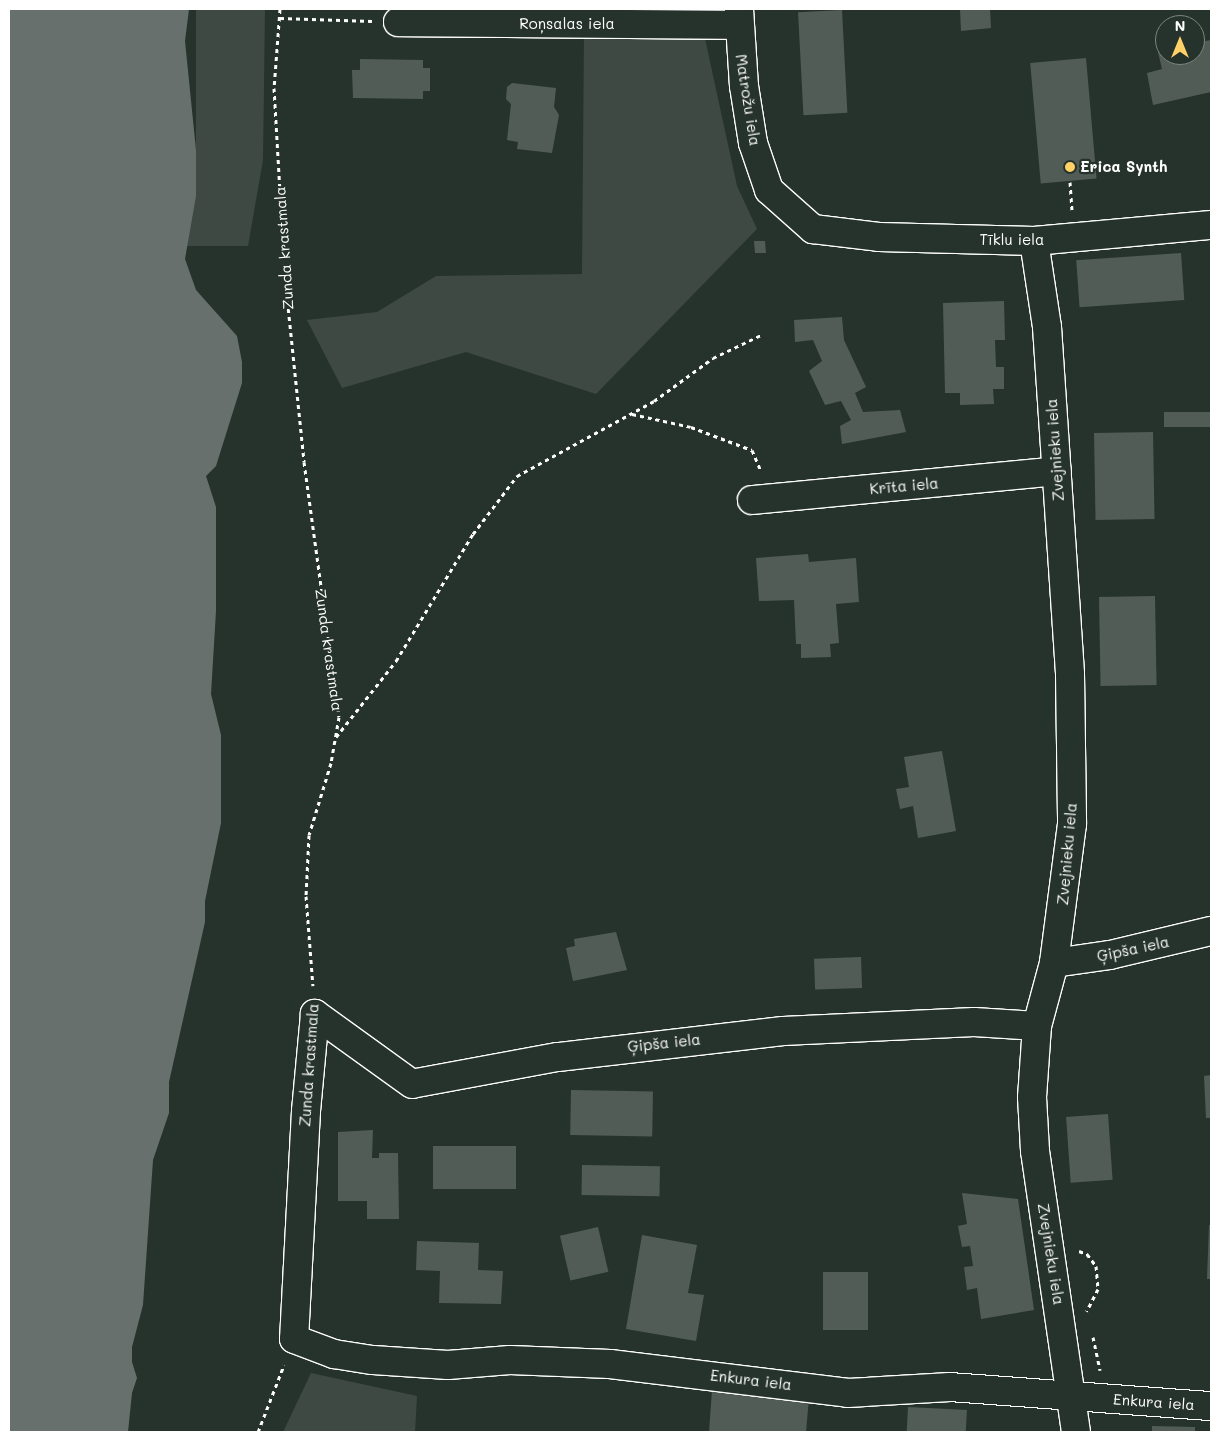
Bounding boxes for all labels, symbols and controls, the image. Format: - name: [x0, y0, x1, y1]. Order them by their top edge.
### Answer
- street label: Roņsalas iela: [519, 15, 615, 33]
- north arrow: [1155, 15, 1205, 65]
- text: N: [1175, 16, 1185, 35]
- street label: Matrožu iela: [732, 53, 764, 147]
- place label: Erica Synth: [1080, 158, 1168, 176]
- marker: Erica Synth: [1064, 161, 1076, 173]
- street label: Zunda krastmala: [271, 186, 297, 310]
- street label: Tīklu iela: [980, 231, 1044, 249]
- street label: Zvejnieku iela: [1042, 398, 1068, 502]
- street label: Krīta iela: [869, 474, 939, 498]
- street label: Zunda krastmala: [312, 588, 346, 712]
- street label: Zvejnieku iela: [1054, 802, 1080, 906]
- street label: Ģipša iela: [1095, 933, 1171, 965]
- street label: Zunda krastmala: [296, 1003, 322, 1127]
- street label: Ģipša iela: [627, 1030, 701, 1056]
- street label: Zvejnieku iela: [1034, 1202, 1068, 1306]
- street label: Enkura iela: [709, 1366, 793, 1394]
- street label: Enkura iela: [1113, 1390, 1195, 1414]

